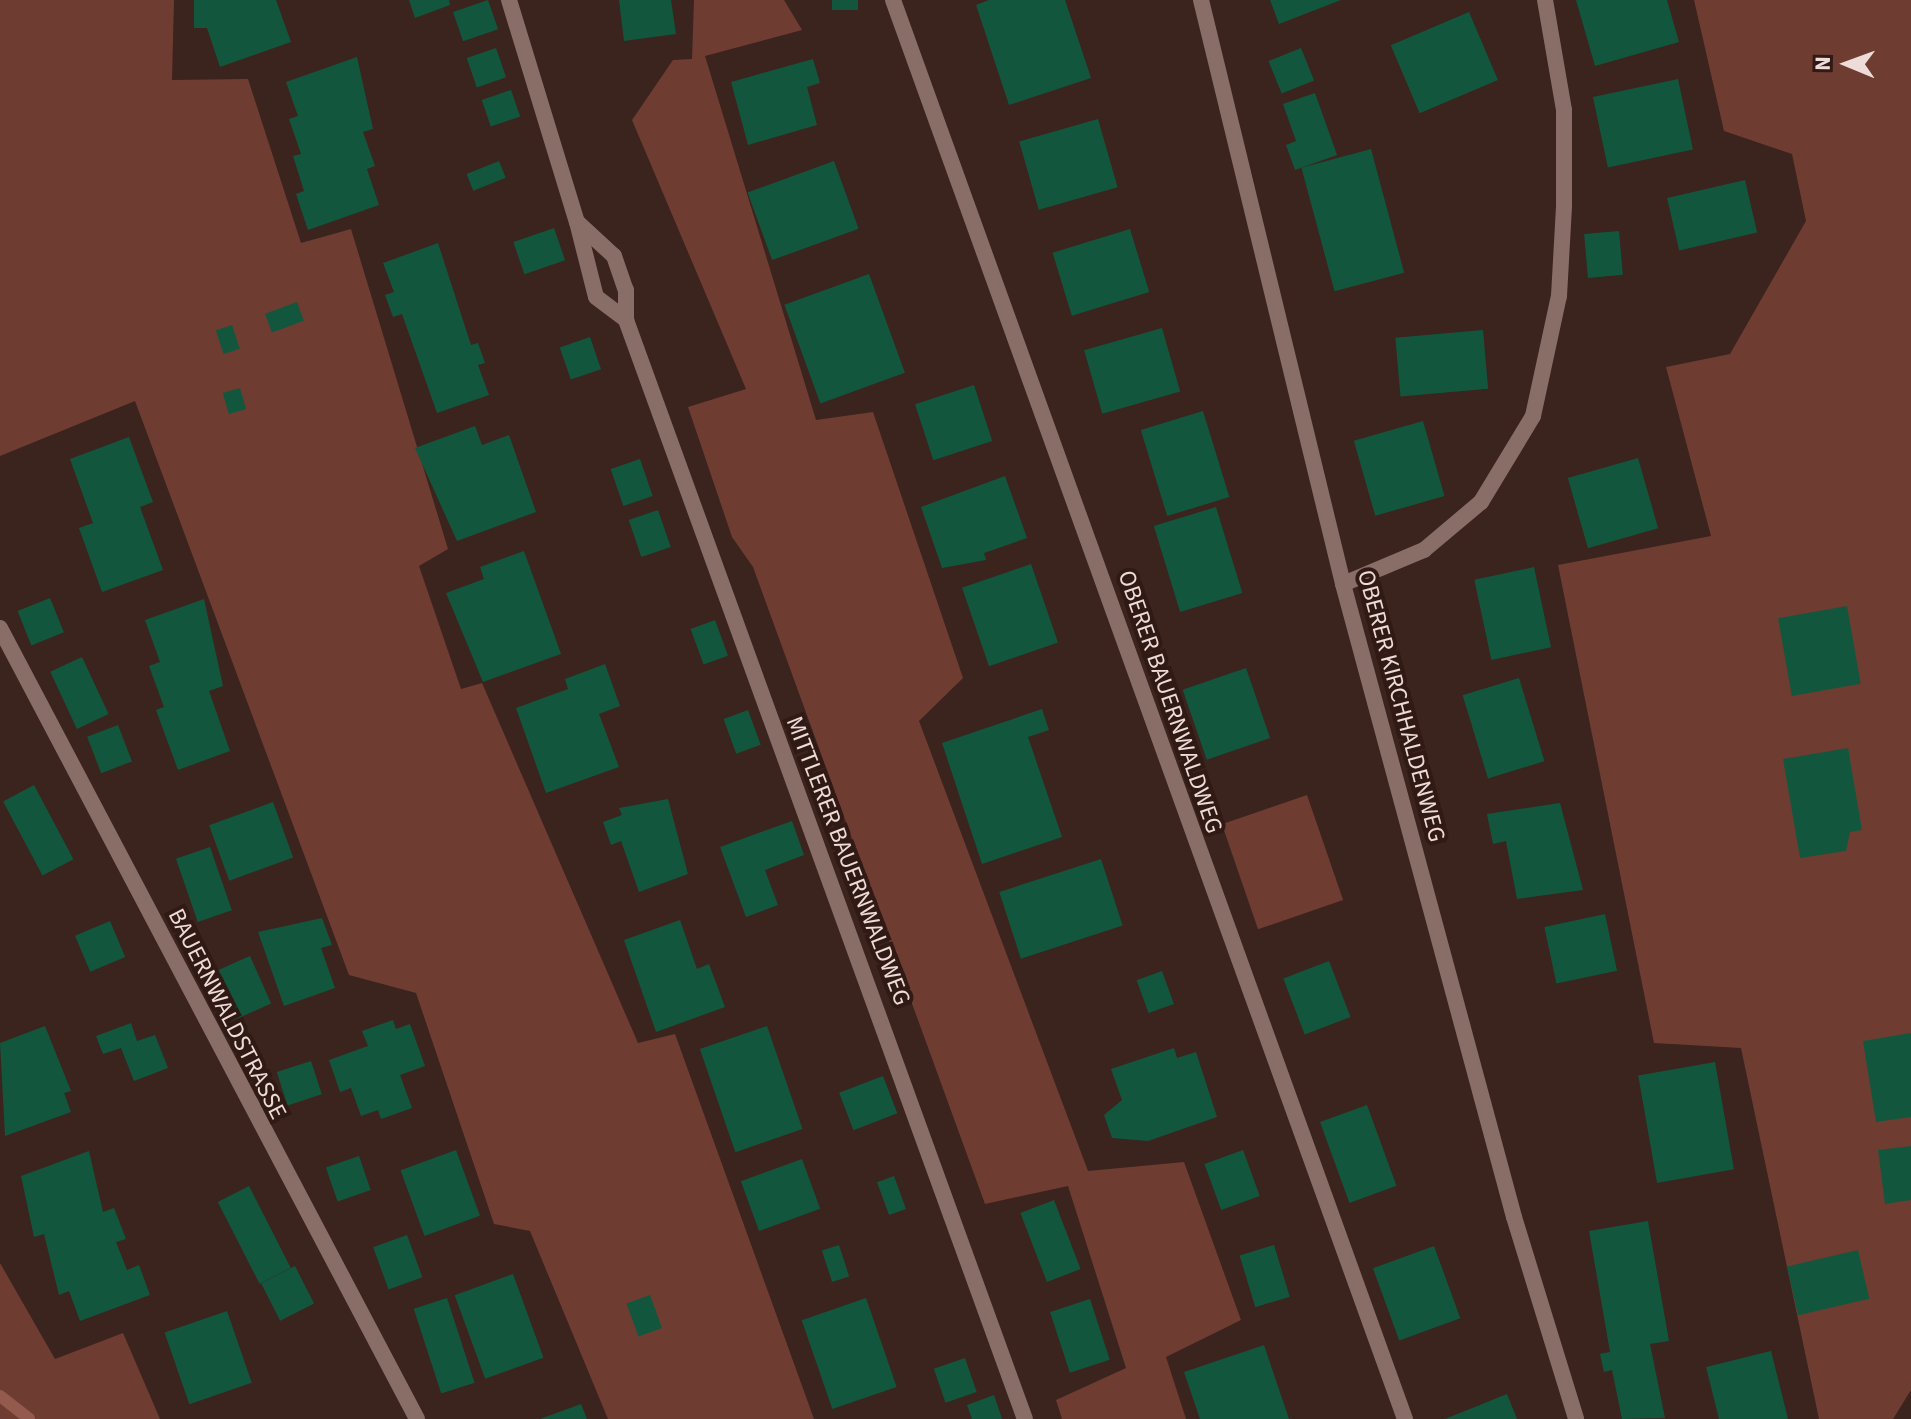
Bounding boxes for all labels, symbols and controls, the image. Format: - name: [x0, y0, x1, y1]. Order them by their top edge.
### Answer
- north arrow: [1807, 24, 1887, 104]
- text: N: [1807, 56, 1839, 71]
- street label: OBERER BAUERNWALDWEG: [1111, 567, 1229, 837]
- street label: OBERER KIRCHHALDENWEG: [1351, 567, 1451, 845]
- street label: MITTLERER BAUERNWALDWEG: [780, 712, 916, 1010]
- street label: BAUERNWALDSTRASSE: [161, 904, 293, 1124]

